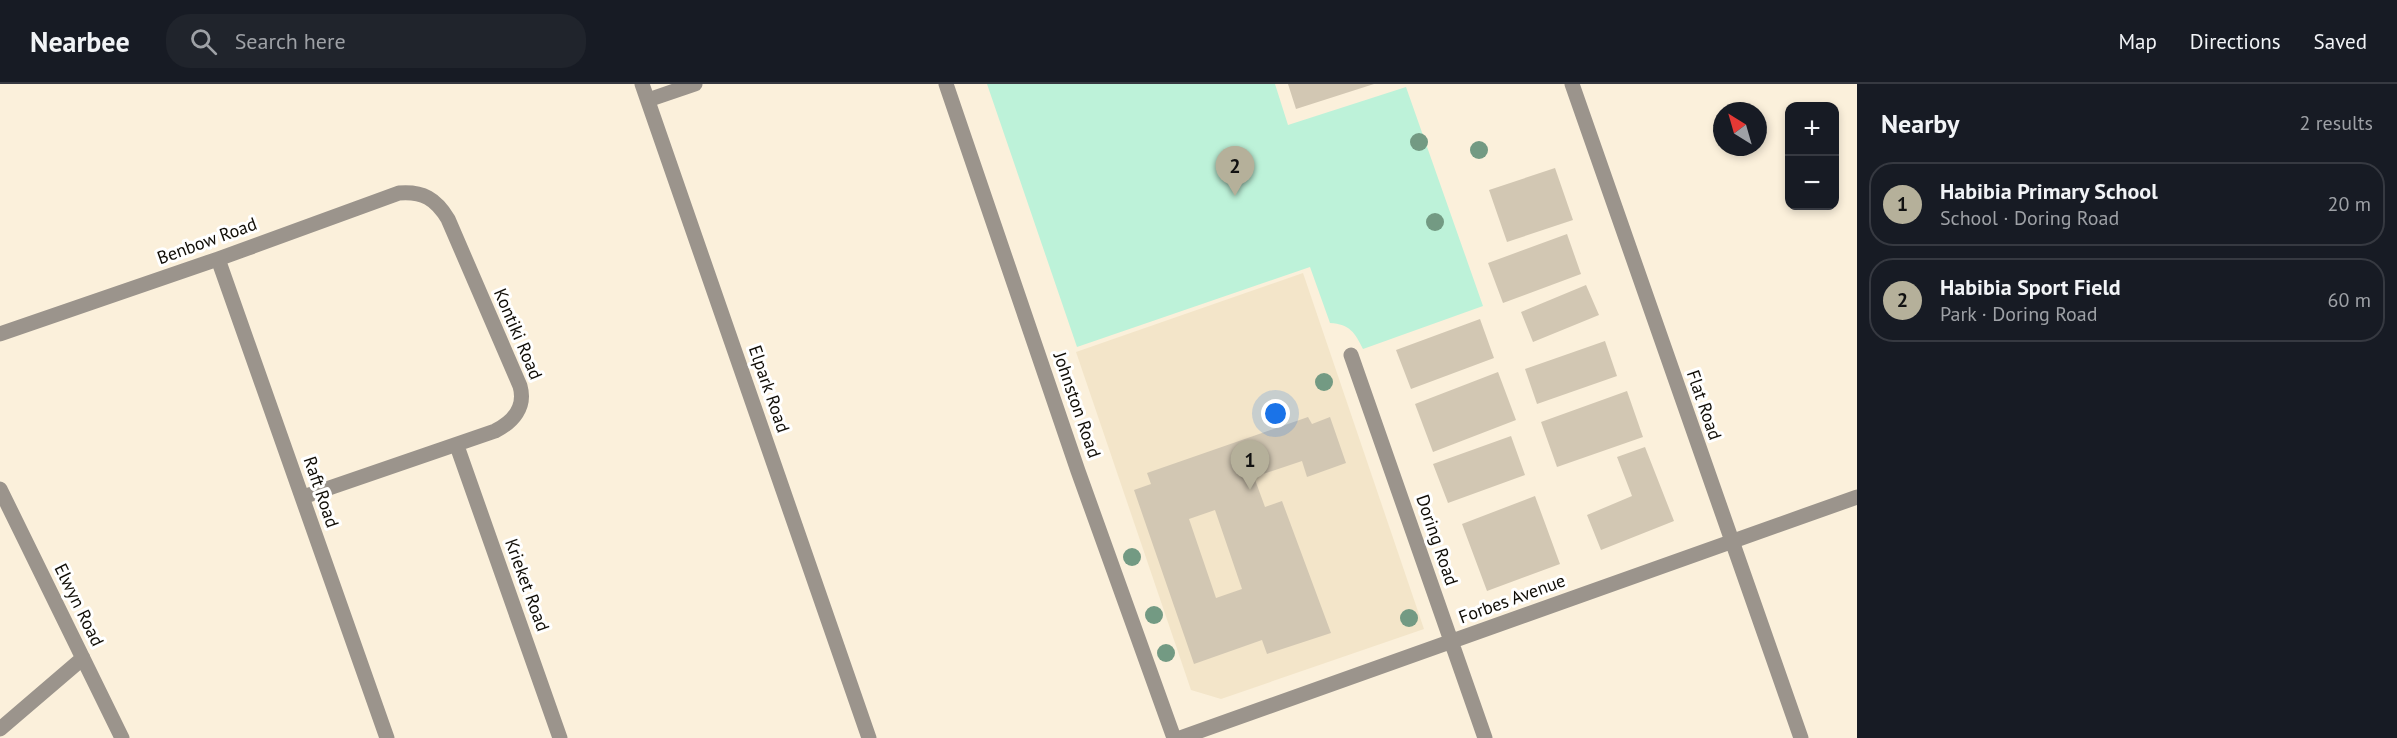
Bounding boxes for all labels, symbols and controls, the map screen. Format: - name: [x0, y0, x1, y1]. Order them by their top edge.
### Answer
- search box: [166, 14, 586, 68]
- text: Nearbee: [30, 23, 130, 60]
- icon: search: [187, 25, 220, 58]
- text: Search here: [235, 27, 346, 55]
- text: Map: [2118, 28, 2157, 55]
- text: Directions: [2190, 28, 2281, 55]
- text: Saved: [2314, 28, 2367, 55]
- north arrow: [1713, 102, 1767, 156]
- map controls: [1785, 102, 1839, 210]
- button: +: [1785, 102, 1839, 156]
- text: Nearby: [1881, 107, 1959, 140]
- text: 2 results: [2300, 110, 2373, 136]
- pin: 2: [1216, 147, 1254, 196]
- button: −: [1785, 156, 1839, 210]
- text: Habibia Primary School: [1940, 177, 2158, 205]
- text: 1: [1897, 191, 1908, 217]
- text: 20 m: [2328, 191, 2371, 217]
- text: School · Doring Road: [1940, 205, 2119, 231]
- street label: Benbow Road: [154, 212, 260, 269]
- text: Habibia Sport Field: [1940, 273, 2121, 301]
- street label: Kontiki Road: [489, 285, 548, 383]
- text: 2: [1897, 287, 1908, 313]
- text: 60 m: [2328, 287, 2371, 313]
- text: Park · Doring Road: [1940, 301, 2098, 327]
- street label: Elpark Road: [744, 342, 795, 435]
- street label: Johnston Road: [1048, 348, 1106, 461]
- street label: Flat Road: [1682, 367, 1727, 443]
- your location: [1261, 399, 1290, 428]
- pin: 1: [1230, 440, 1270, 490]
- street label: Raft Road: [299, 453, 344, 531]
- street label: Doring Road: [1411, 491, 1464, 588]
- street label: Krieket Road: [500, 535, 555, 634]
- street label: Elwyn Road: [50, 560, 109, 650]
- street label: Forbes Avenue: [1455, 569, 1568, 628]

